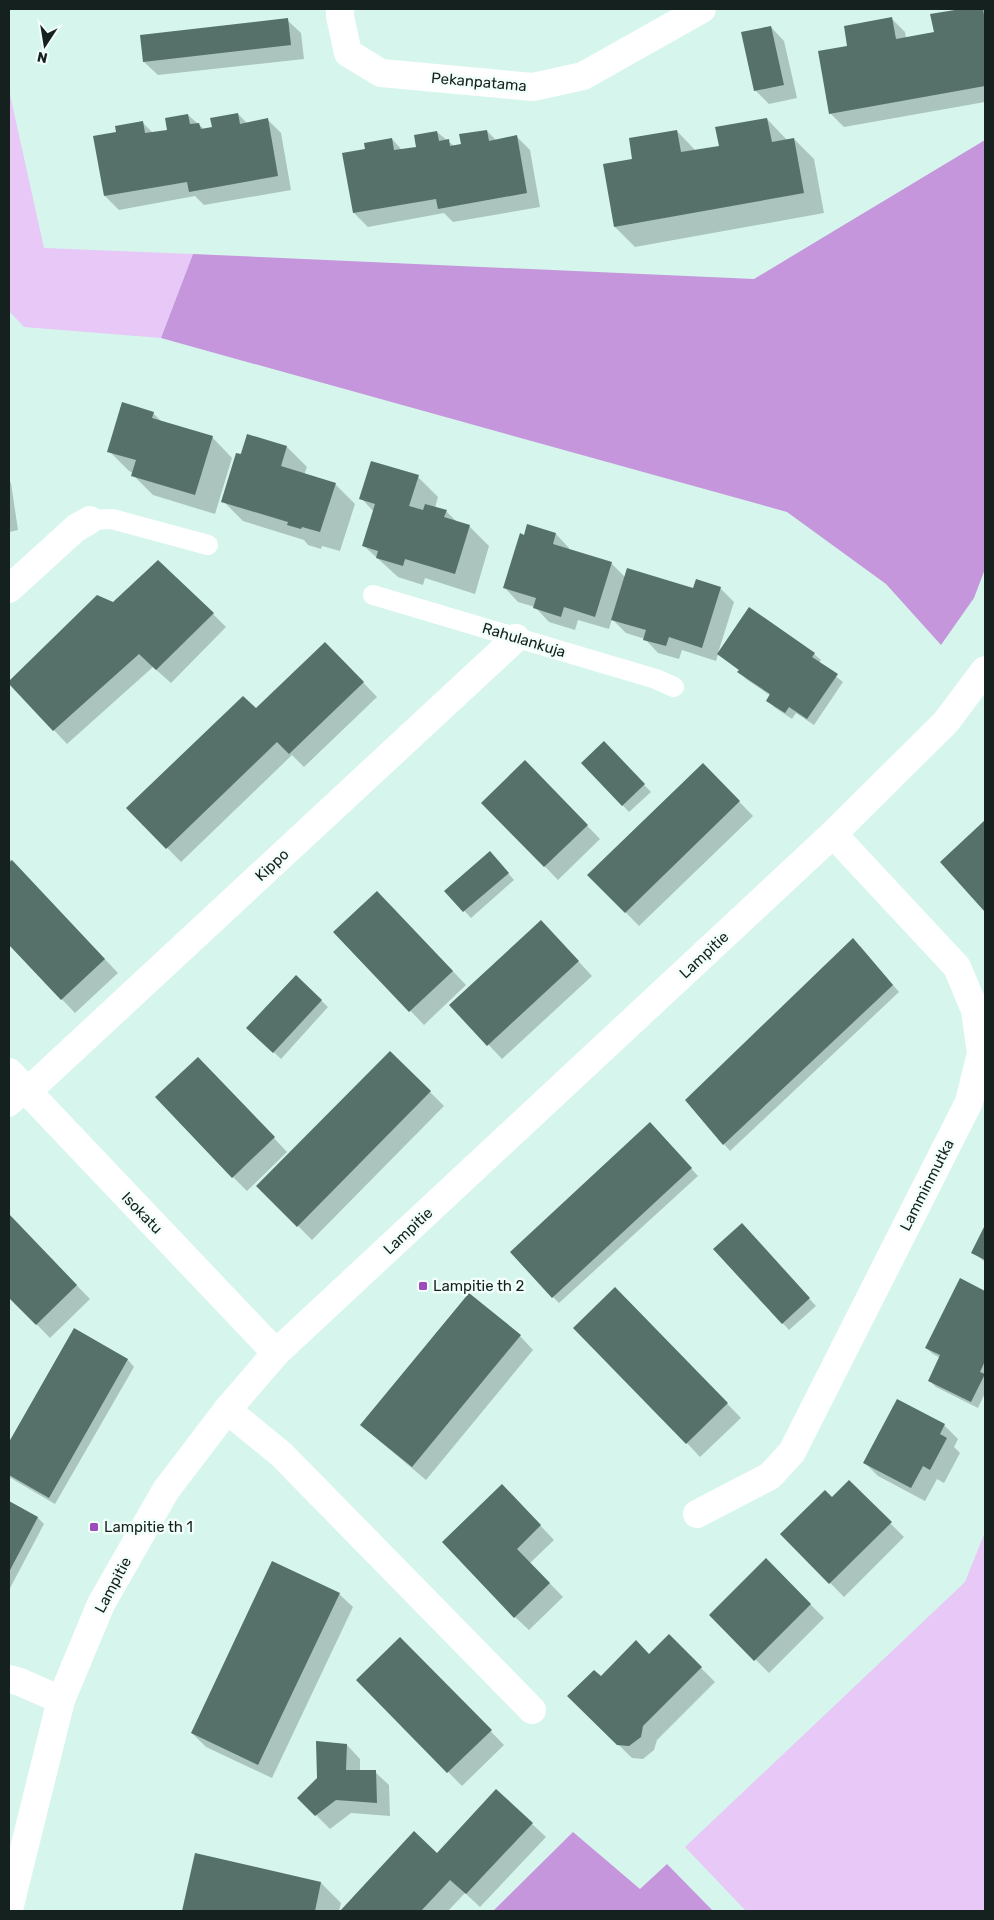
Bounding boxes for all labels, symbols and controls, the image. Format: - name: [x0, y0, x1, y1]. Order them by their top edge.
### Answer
- north arrow: [20, 20, 70, 70]
- text: N: [36, 48, 49, 67]
- street label: Pekanpatama: [430, 69, 528, 95]
- street label: Rahulankuja: [480, 619, 568, 661]
- street label: Kippo: [252, 845, 292, 885]
- street label: Lampitie: [676, 928, 732, 982]
- street label: Lamminmutka: [896, 1136, 958, 1234]
- street label: Isokatu: [118, 1188, 166, 1238]
- street label: Lampitie: [380, 1204, 436, 1258]
- place label: Lampitie th 2: [433, 1277, 525, 1295]
- marker: Lampitie th 2: [417, 1280, 429, 1292]
- place label: Lampitie th 1: [104, 1518, 193, 1536]
- marker: Lampitie th 1: [88, 1521, 100, 1533]
- street label: Lampitie: [91, 1554, 135, 1616]

